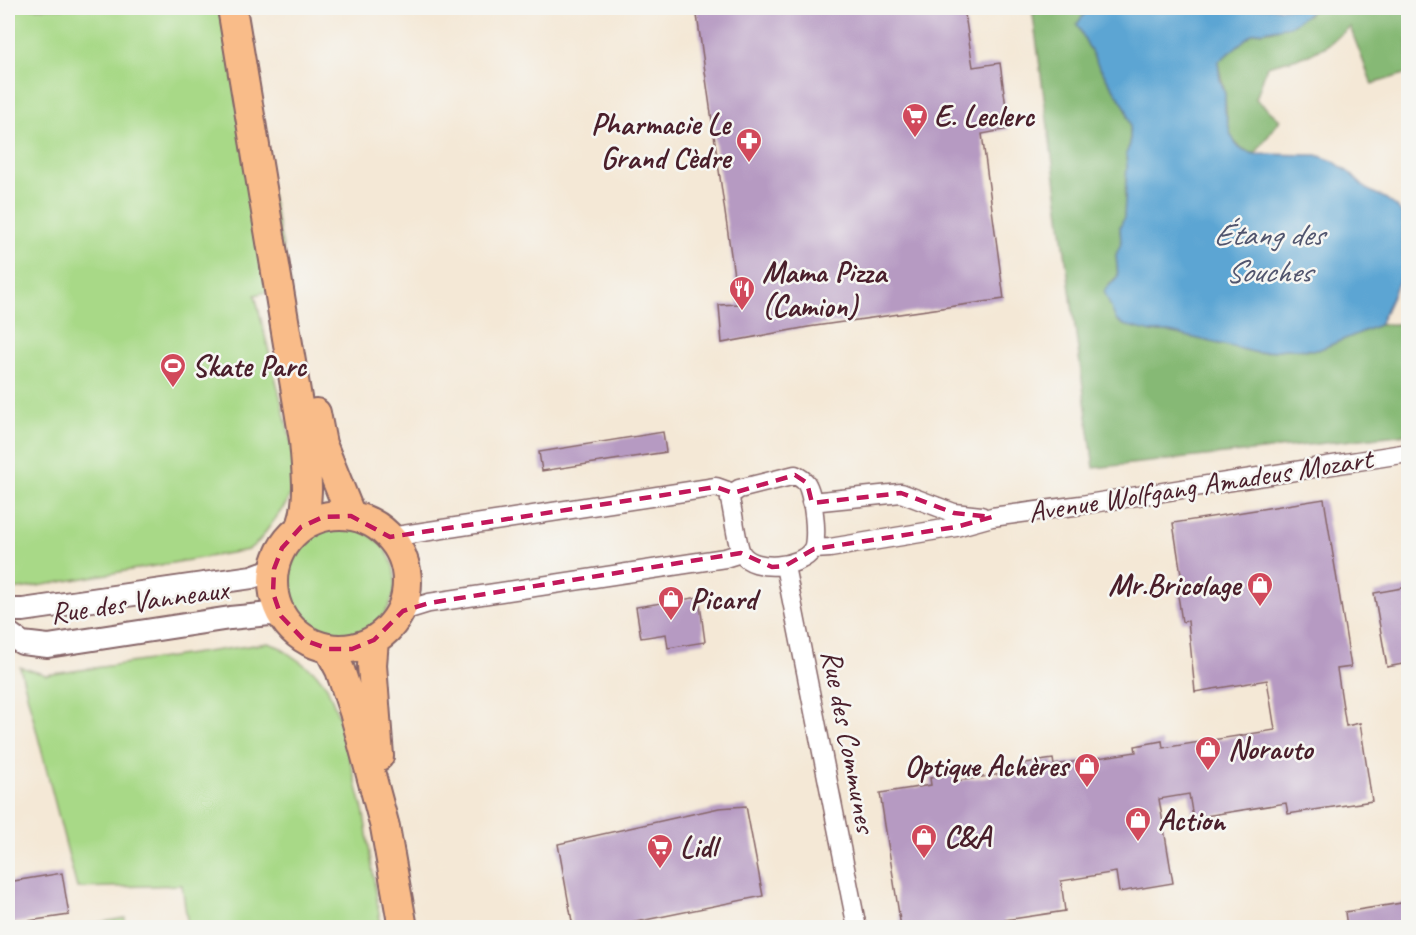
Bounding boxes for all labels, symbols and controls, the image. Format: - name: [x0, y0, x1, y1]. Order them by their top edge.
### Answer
- place label: E. Leclerc: [934, 97, 1036, 135]
- supermarket icon: E. Leclerc: [900, 101, 930, 139]
- place label: Pharmacie Le Grand Cèdre: [591, 105, 733, 177]
- pharmacy icon: Pharmacie Le Grand Cèdre: [734, 126, 764, 164]
- water label: Étang des Souches: [1213, 214, 1328, 292]
- place label: Mama Pizza (Camion): [762, 253, 889, 325]
- restaurant icon: Mama Pizza (Camion): [727, 274, 757, 312]
- place label: Skate Parc: [192, 347, 308, 385]
- sports icon: Skate Parc: [158, 351, 188, 389]
- street label: Avenue Wolfgang Amadeus Mozart: [1025, 439, 1378, 531]
- place label: Mr.Bricolage: [1108, 566, 1243, 604]
- street label: Rue des Vanneaux: [48, 569, 233, 632]
- shop icon: Mr.Bricolage: [1245, 570, 1275, 608]
- place label: Picard: [690, 580, 761, 618]
- shop icon: Picard: [656, 584, 686, 622]
- street label: Rue des Communes: [813, 646, 886, 838]
- place label: Norauto: [1228, 730, 1315, 768]
- shop icon: Norauto: [1193, 734, 1223, 772]
- place label: Optique Achères: [905, 747, 1071, 785]
- shop icon: Optique Achères: [1072, 751, 1102, 789]
- place label: Action: [1158, 801, 1227, 839]
- shop icon: Action: [1123, 805, 1153, 843]
- place label: C&A: [944, 818, 993, 856]
- shop icon: C&A: [909, 822, 939, 860]
- place label: Lidl: [680, 828, 722, 866]
- supermarket icon: Lidl: [645, 832, 675, 870]

